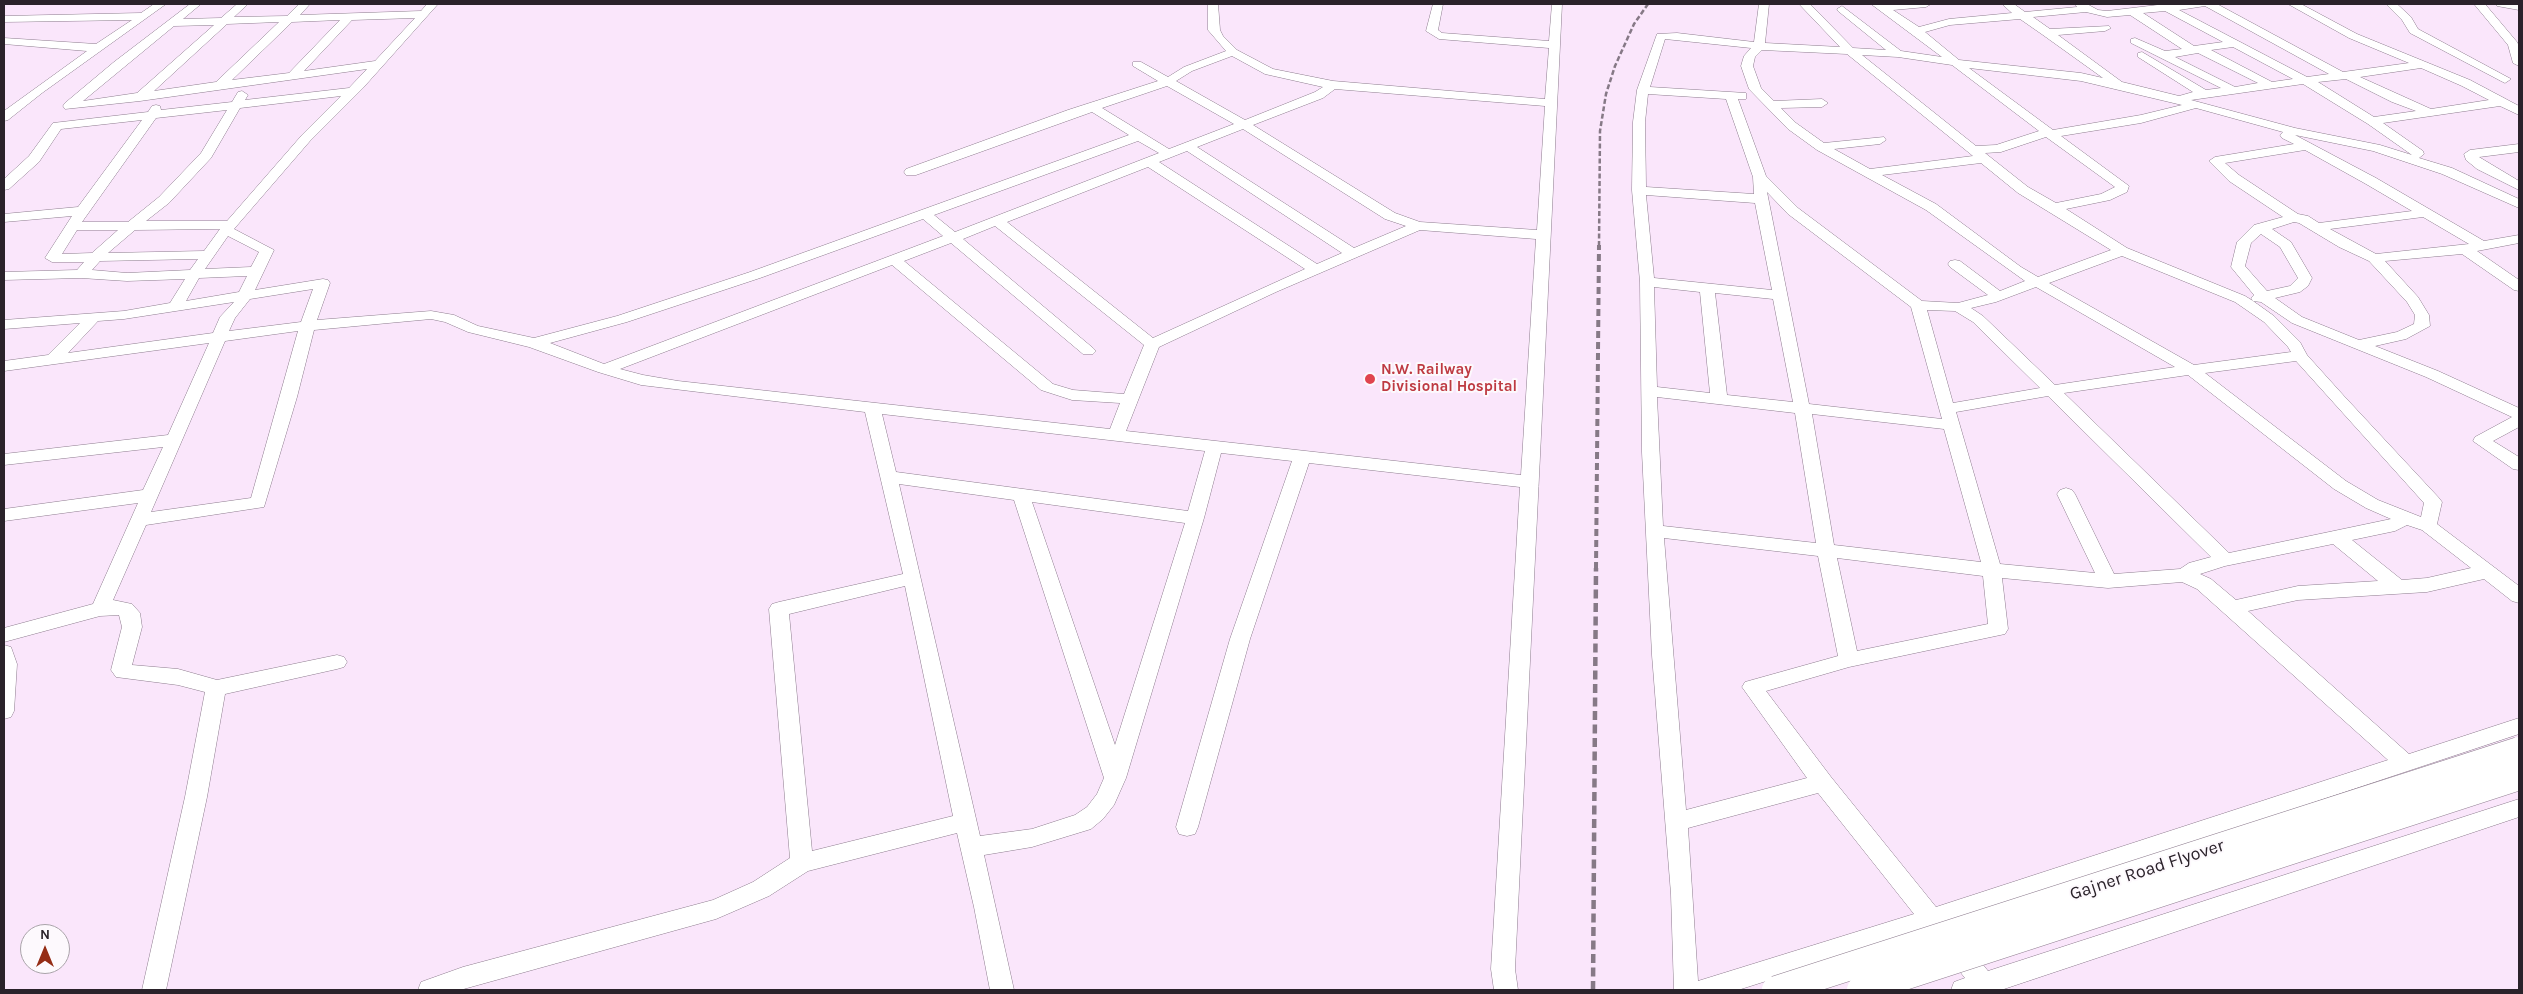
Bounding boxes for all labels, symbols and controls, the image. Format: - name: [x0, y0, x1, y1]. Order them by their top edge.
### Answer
- place label: N.W. Railway Divisional Hospital: [1381, 361, 1517, 396]
- marker: N.W. Railway Divisional Hospital: [1363, 372, 1377, 386]
- street label: Gajner Road Flyover: [2067, 835, 2227, 905]
- north arrow: [20, 924, 70, 974]
- text: N: [40, 926, 50, 943]

